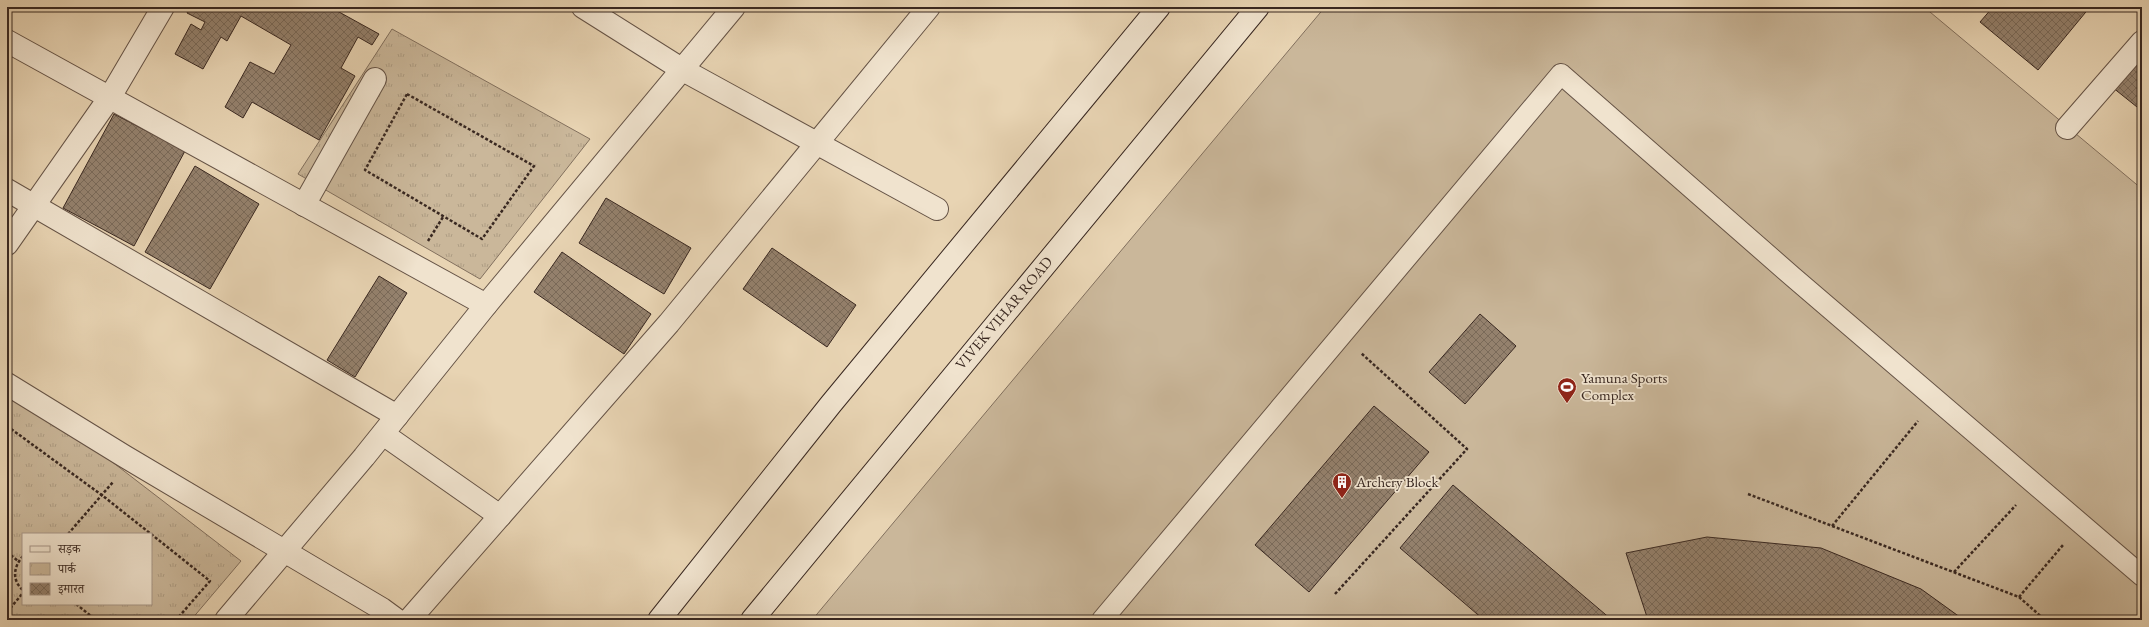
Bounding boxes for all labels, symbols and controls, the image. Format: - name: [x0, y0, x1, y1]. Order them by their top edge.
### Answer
- street label: VIVEK VIHAR ROAD: [951, 252, 1056, 373]
- place label: Yamuna Sports Complex: [1581, 368, 1668, 404]
- sports icon: Yamuna Sports Complex: [1556, 376, 1578, 404]
- building icon: Archery Block: [1331, 471, 1353, 499]
- place label: Archery Block: [1355, 472, 1440, 491]
- legend: [22, 533, 152, 605]
- text: सड़क: [57, 541, 82, 557]
- text: पार्क: [57, 561, 77, 577]
- text: इमारत: [57, 581, 85, 597]

